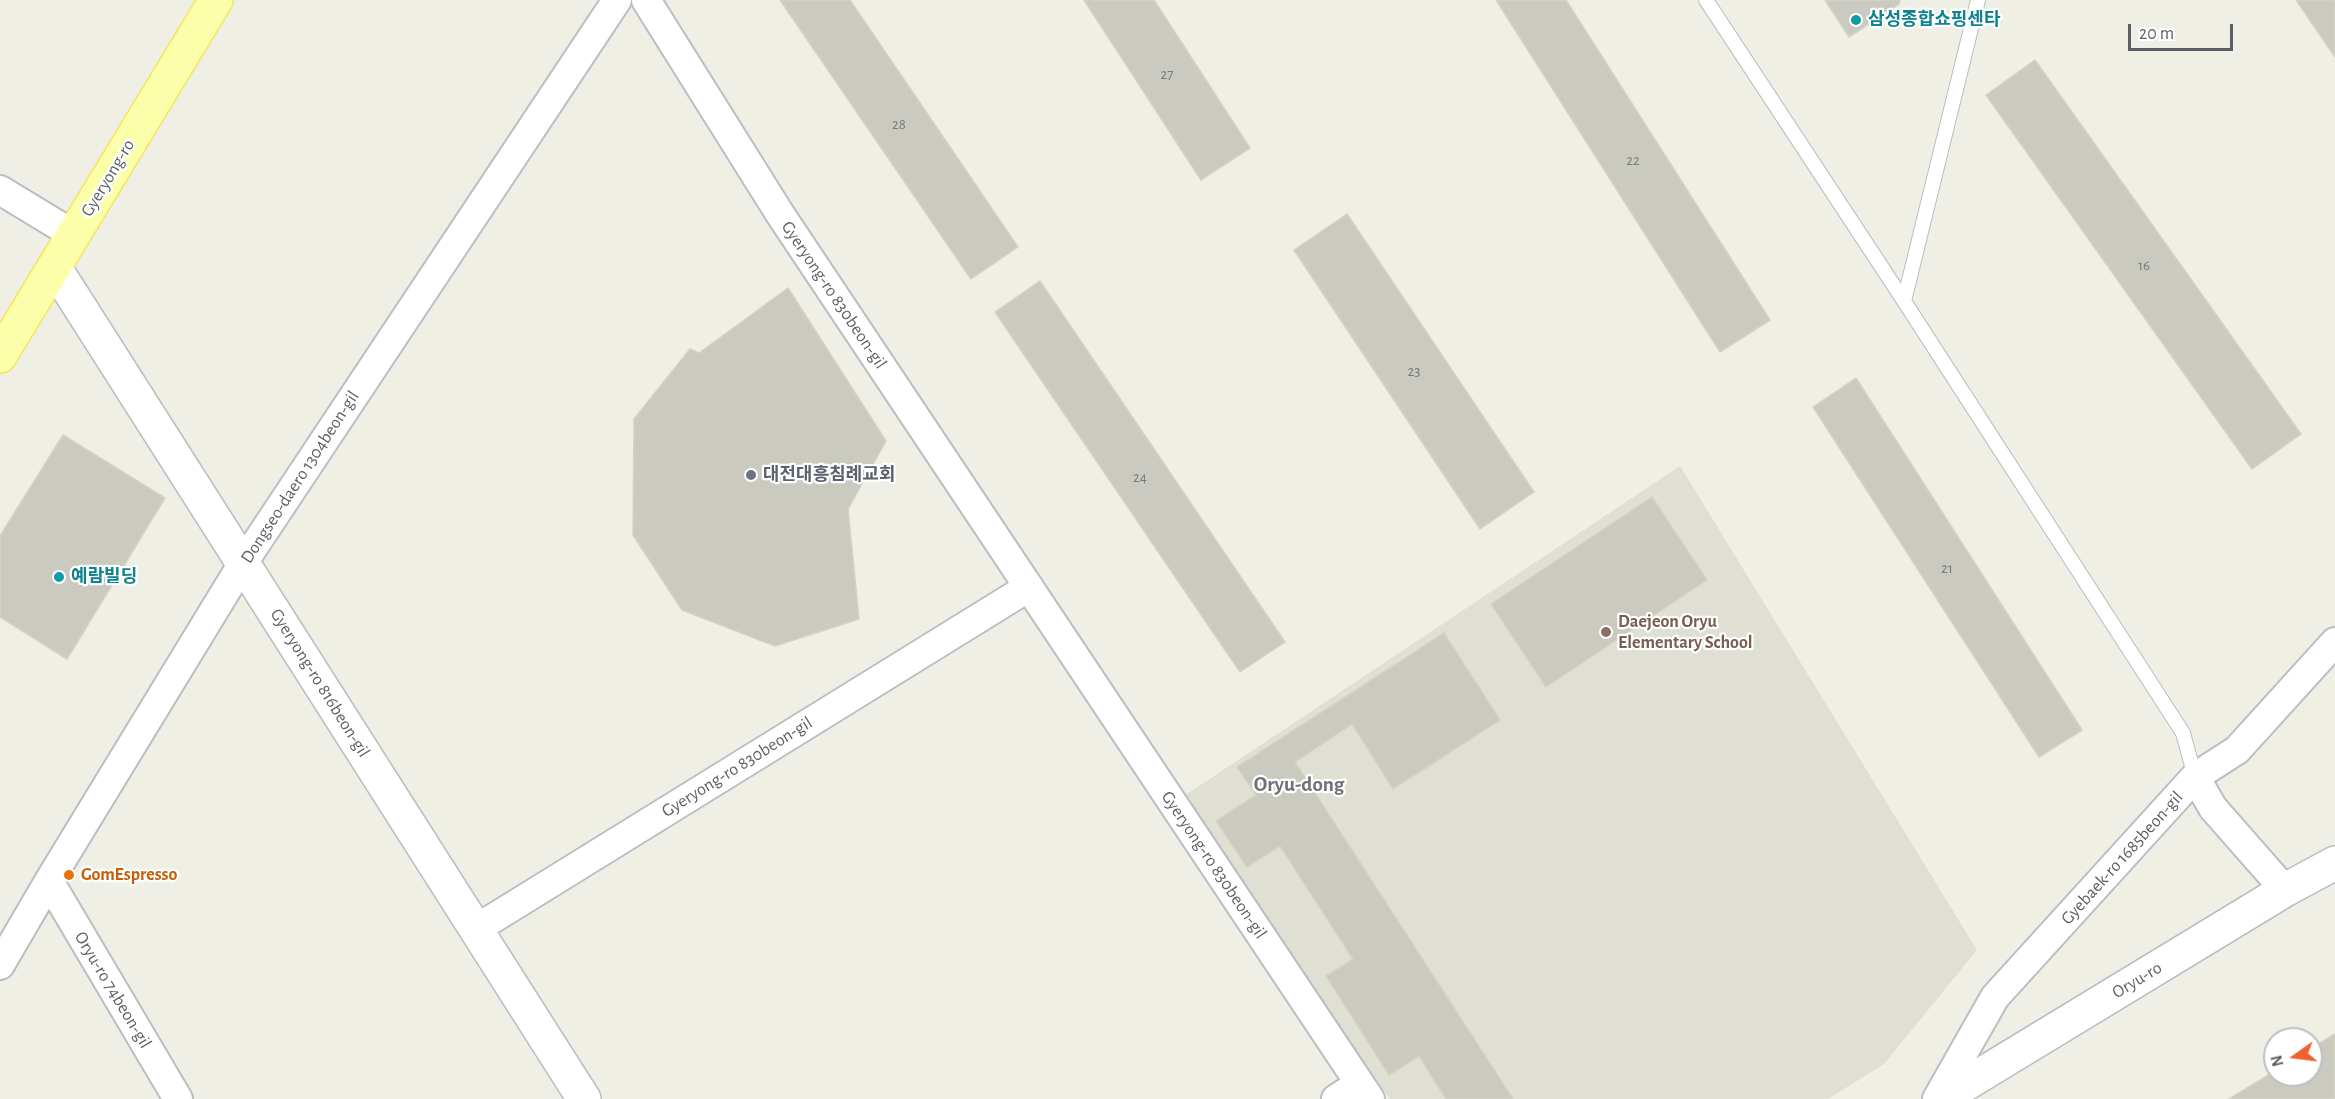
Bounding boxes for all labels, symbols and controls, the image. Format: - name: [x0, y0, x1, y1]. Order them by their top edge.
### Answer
- place label: 삼성종합쇼핑센타: [1868, 9, 2000, 31]
- scale bar: [2131, 12, 2236, 50]
- marker: 삼성종합쇼핑센타: [1849, 13, 1863, 27]
- text: 20 m: [2139, 25, 2174, 43]
- house number: 27: [1160, 65, 1174, 83]
- house number: 28: [892, 115, 906, 133]
- street label: Gyeryong-ro: [76, 135, 140, 221]
- house number: 22: [1626, 151, 1640, 169]
- street label: Gyeryong-ro 830beon-gil: [777, 217, 891, 373]
- house number: 16: [2138, 256, 2150, 274]
- house number: 23: [1407, 362, 1421, 380]
- street label: Dongseo-daero 1304beon-gil: [236, 387, 364, 567]
- place label: 대전대흥침례교회: [763, 464, 895, 486]
- marker: 대전대흥침례교회: [744, 468, 758, 482]
- house number: 24: [1133, 468, 1147, 486]
- house number: 21: [1941, 559, 1953, 577]
- place label: 예람빌딩: [71, 566, 137, 588]
- marker: 예람빌딩: [52, 570, 66, 584]
- street label: Gyeryong-ro 816beon-gil: [265, 605, 375, 761]
- place label: Daejeon Oryu Elementary School: [1618, 611, 1753, 654]
- marker: Daejeon Oryu Elementary School: [1599, 625, 1613, 639]
- street label: Gyeryong-ro 830beon-gil: [658, 712, 816, 822]
- district label: Oryu-dong: [1254, 772, 1344, 798]
- street label: Gyeryong-ro 830beon-gil: [1157, 787, 1271, 943]
- street label: Gyebaek-ro 1685beon-gil: [2056, 787, 2188, 929]
- place label: GomEspresso: [81, 864, 177, 886]
- marker: GomEspresso: [62, 868, 76, 882]
- street label: Oryu-ro 74beon-gil: [70, 928, 156, 1052]
- street label: Oryu-ro: [2108, 957, 2166, 1003]
- north arrow: [2263, 1027, 2323, 1087]
- text: N: [2268, 1054, 2287, 1068]

